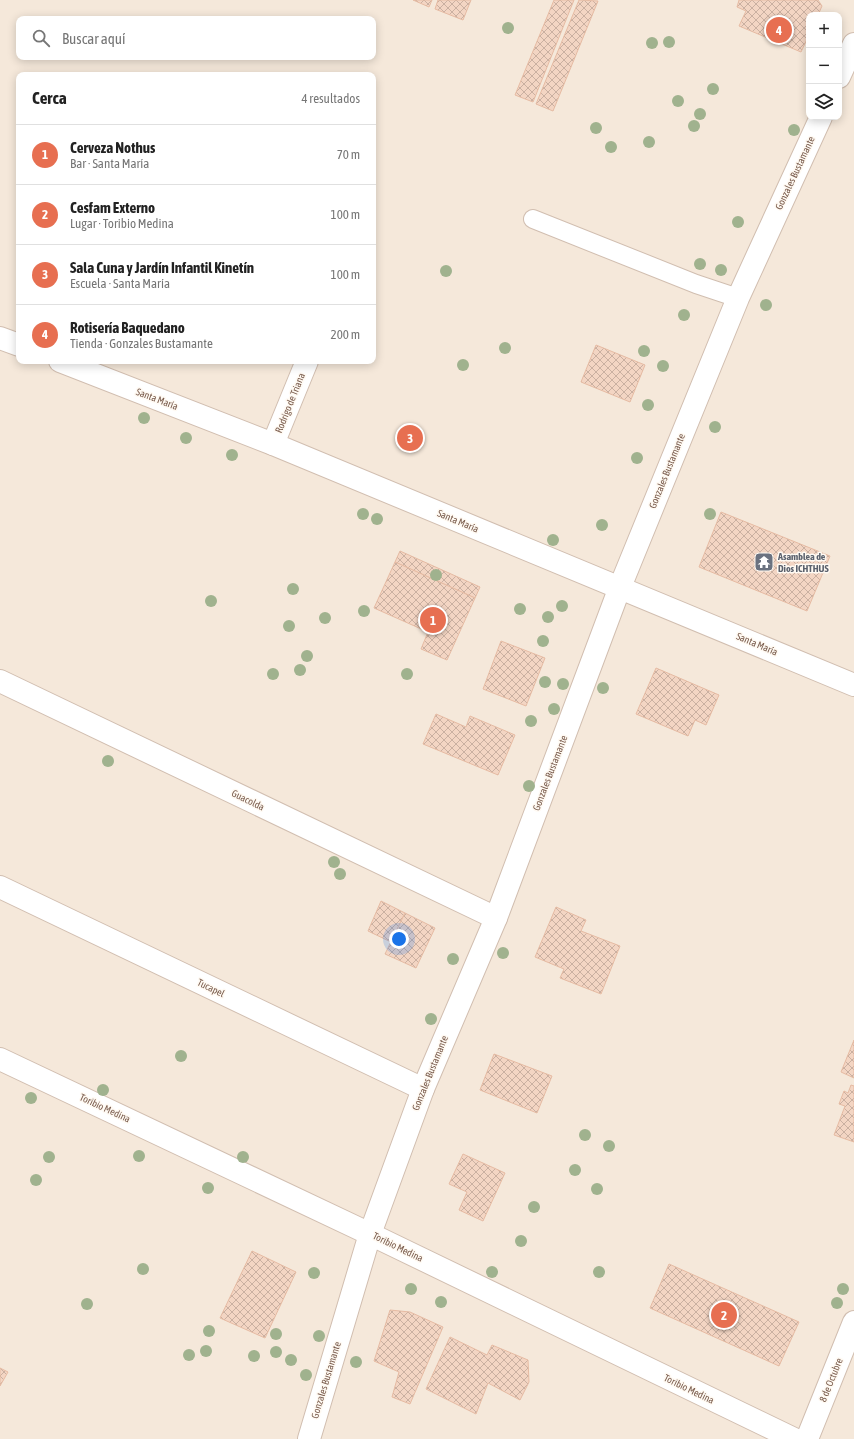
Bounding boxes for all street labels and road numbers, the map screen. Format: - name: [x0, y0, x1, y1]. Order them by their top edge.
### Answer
- street label: Gonzales Bustamante: [773, 134, 817, 211]
- street label: Rodrigo de Triana: [273, 371, 307, 435]
- street label: Santa María: [135, 386, 180, 412]
- street label: Gonzales Bustamante: [647, 432, 687, 510]
- street label: Santa María: [436, 507, 481, 535]
- street label: Santa María: [735, 630, 780, 658]
- street label: Gonzales Bustamante: [531, 733, 570, 812]
- street label: Guacolda: [230, 787, 267, 813]
- street label: Tucapel: [196, 977, 227, 999]
- street label: Gonzales Bustamante: [410, 1034, 450, 1112]
- street label: Toribio Medina: [78, 1091, 132, 1125]
- street label: Toribio Medina: [371, 1230, 425, 1264]
- street label: Gonzales Bustamante: [309, 1340, 343, 1420]
- street label: 8 de Octubre: [817, 1356, 845, 1403]
- street label: Toribio Medina: [662, 1372, 716, 1406]

